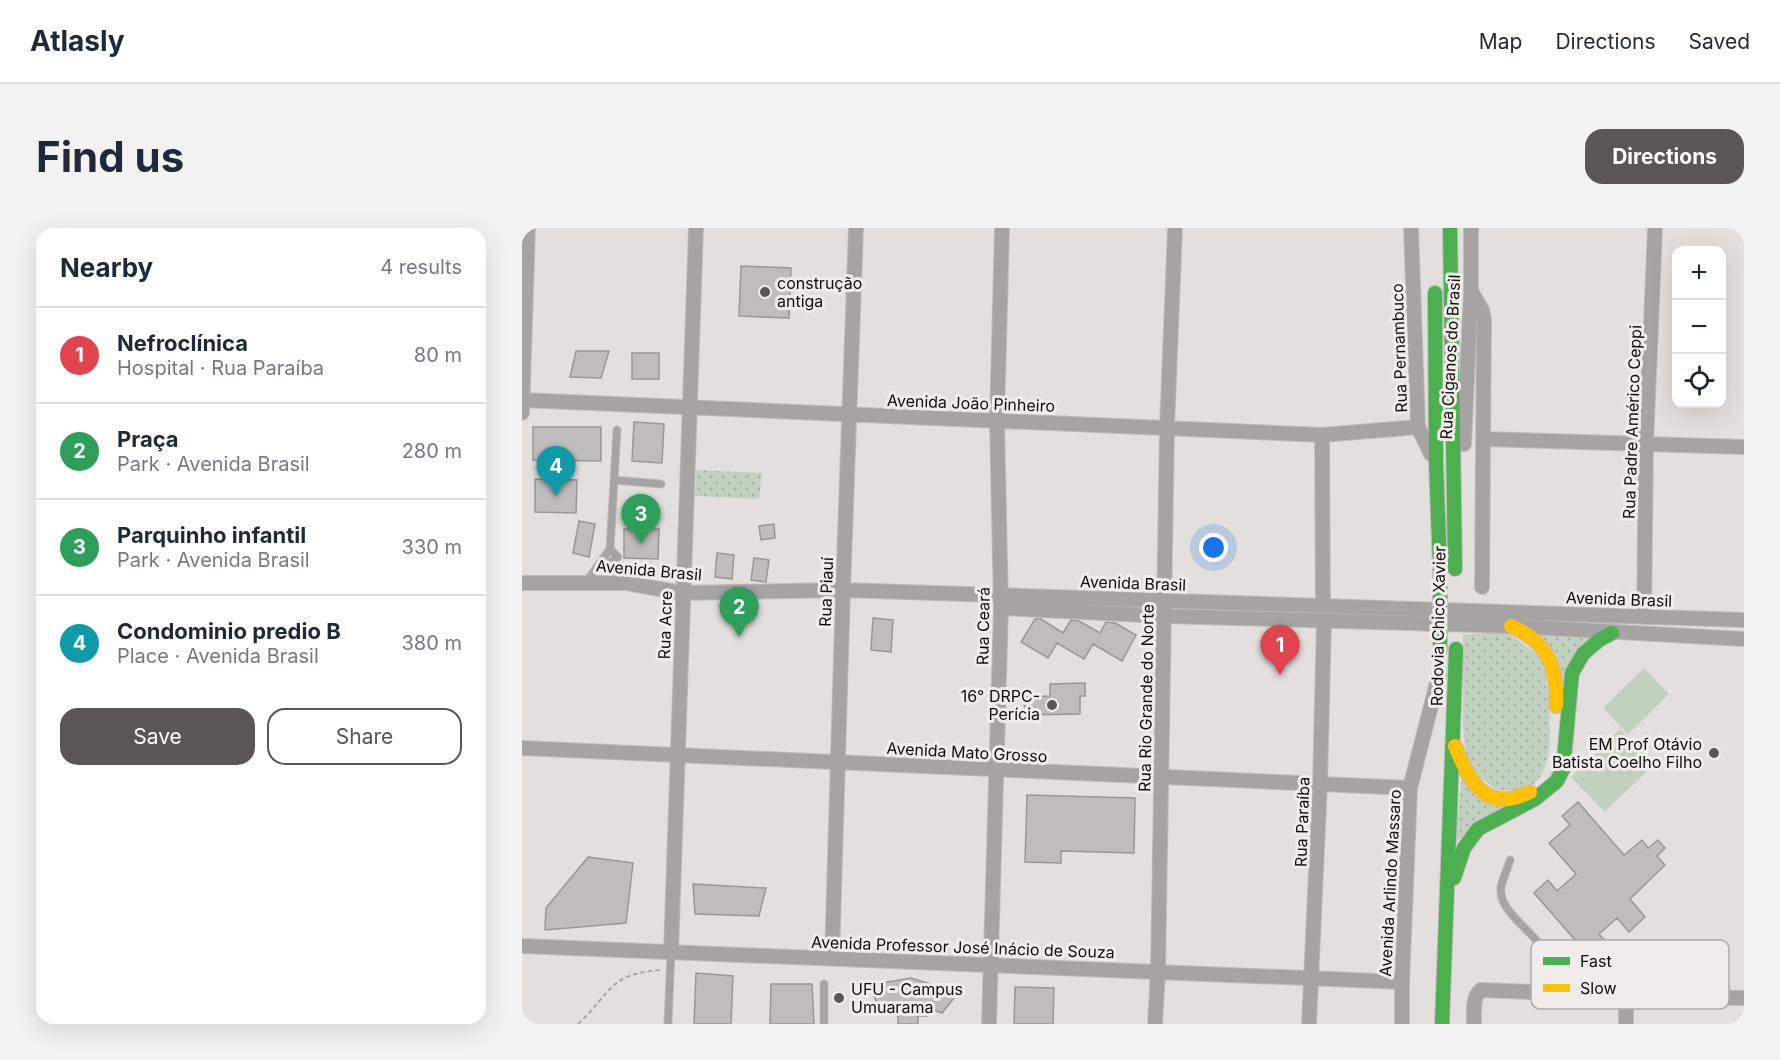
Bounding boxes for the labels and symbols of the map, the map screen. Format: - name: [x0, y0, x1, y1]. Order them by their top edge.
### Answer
- place label: construção antiga: [777, 273, 862, 311]
- street label: Rua Ciganos do Brasil: [1436, 274, 1464, 440]
- street label: Rua Pernambuco: [1387, 283, 1411, 413]
- marker: construção antiga: [758, 285, 772, 299]
- street label: Rua Padre Américo Ceppi: [1619, 325, 1645, 519]
- street label: Avenida João Pinheiro: [887, 390, 1055, 416]
- pin: 4: [537, 446, 576, 496]
- pin: 3: [622, 494, 660, 544]
- your location: [1199, 533, 1228, 562]
- street label: Rodovia Chico Xavier: [1427, 546, 1449, 706]
- street label: Avenida Brasil: [595, 555, 703, 585]
- street label: Rua Piauí: [815, 557, 837, 627]
- street label: Avenida Brasil: [1080, 571, 1186, 595]
- street label: Rua Ceará: [972, 587, 994, 665]
- street label: Avenida Brasil: [1566, 587, 1672, 611]
- pin: 2: [720, 588, 758, 637]
- street label: Rua Acre: [654, 590, 676, 660]
- street label: Rua Rio Grande do Norte: [1134, 604, 1158, 792]
- pin: 1: [1260, 626, 1299, 675]
- place label: 16° DRPC- Perícia: [961, 686, 1040, 724]
- marker: 16° DRPC- Perícia: [1045, 698, 1059, 712]
- place label: EM Prof Otávio Batista Coelho Filho: [1552, 734, 1702, 772]
- street label: Avenida Mato Grosso: [886, 738, 1048, 766]
- marker: EM Prof Otávio Batista Coelho Filho: [1707, 746, 1721, 760]
- street label: Rua Paraíba: [1290, 777, 1314, 867]
- street label: Avenida Arlindo Massaro: [1375, 789, 1405, 977]
- street label: Avenida Professor José Inácio de Souza: [811, 932, 1115, 962]
- legend: [1531, 940, 1729, 1009]
- text: Fast: [1580, 951, 1612, 971]
- text: Slow: [1580, 978, 1617, 998]
- place label: UFU - Campus Umuarama: [851, 979, 963, 1017]
- marker: UFU - Campus Umuarama: [832, 991, 846, 1005]

